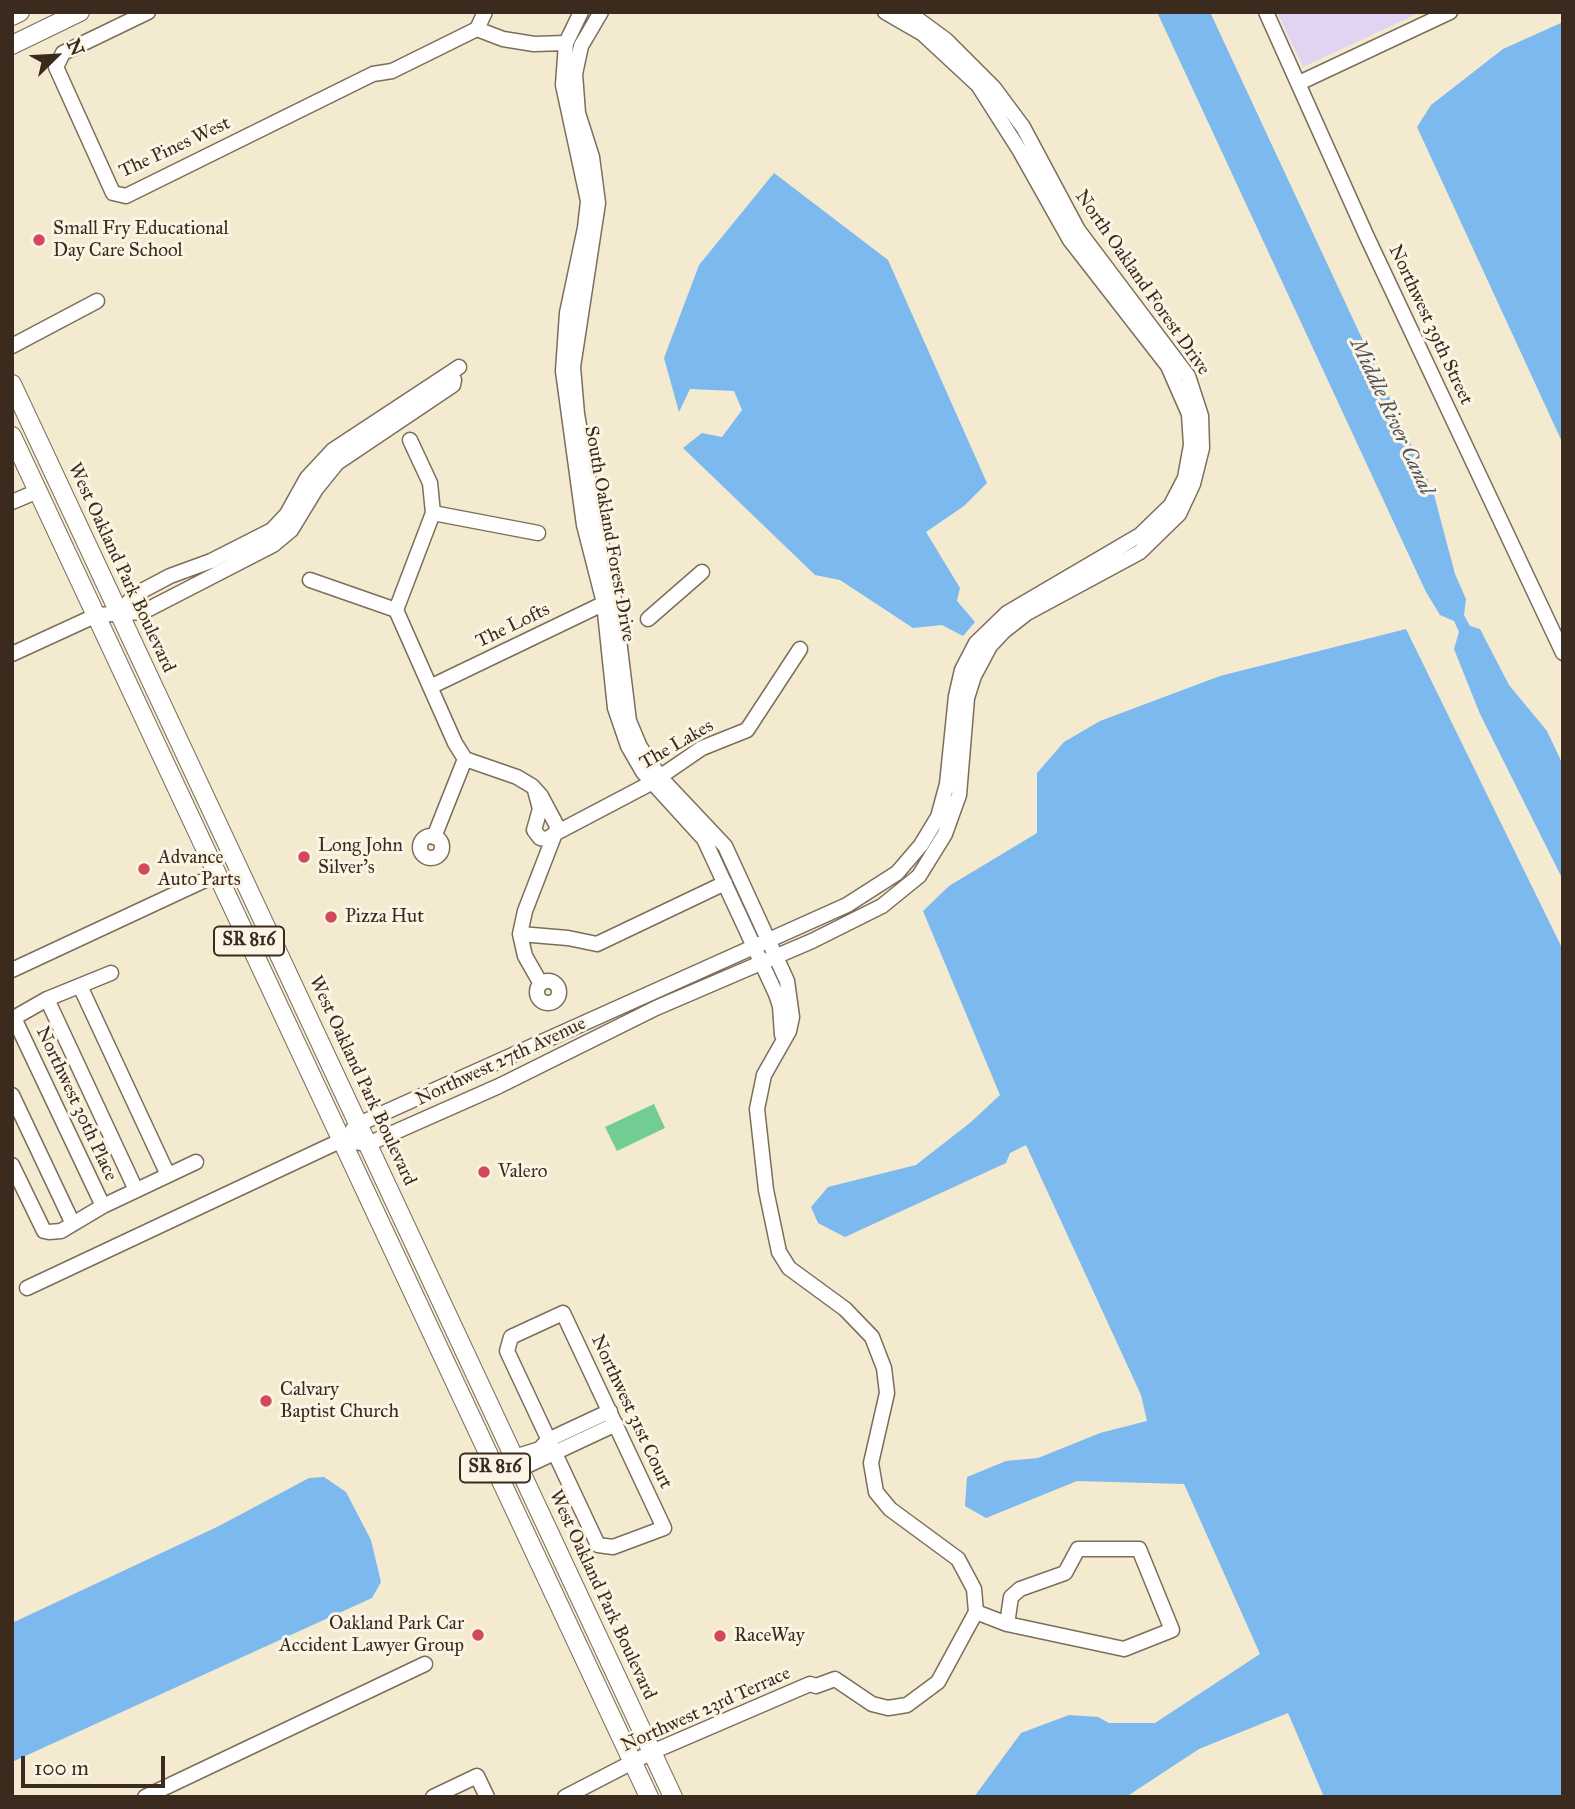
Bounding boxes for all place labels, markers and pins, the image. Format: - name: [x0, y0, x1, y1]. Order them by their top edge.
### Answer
- place label: Small Fry Educational Day Care School: [53, 218, 229, 262]
- marker: Small Fry Educational Day Care School: [31, 232, 47, 248]
- place label: Long John Silver's: [318, 835, 403, 879]
- place label: Advance Auto Parts: [158, 847, 241, 891]
- marker: Long John Silver's: [296, 849, 312, 865]
- marker: Advance Auto Parts: [136, 861, 152, 877]
- place label: Pizza Hut: [345, 906, 424, 928]
- marker: Pizza Hut: [323, 909, 339, 925]
- place label: Valero: [498, 1161, 548, 1183]
- marker: Valero: [476, 1164, 492, 1180]
- place label: Calvary Baptist Church: [280, 1379, 399, 1423]
- marker: Calvary Baptist Church: [258, 1393, 274, 1409]
- place label: Oakland Park Car Accident Lawyer Group: [279, 1613, 464, 1657]
- place label: RaceWay: [734, 1625, 805, 1647]
- marker: Oakland Park Car Accident Lawyer Group: [470, 1627, 486, 1643]
- marker: RaceWay: [712, 1628, 728, 1644]

